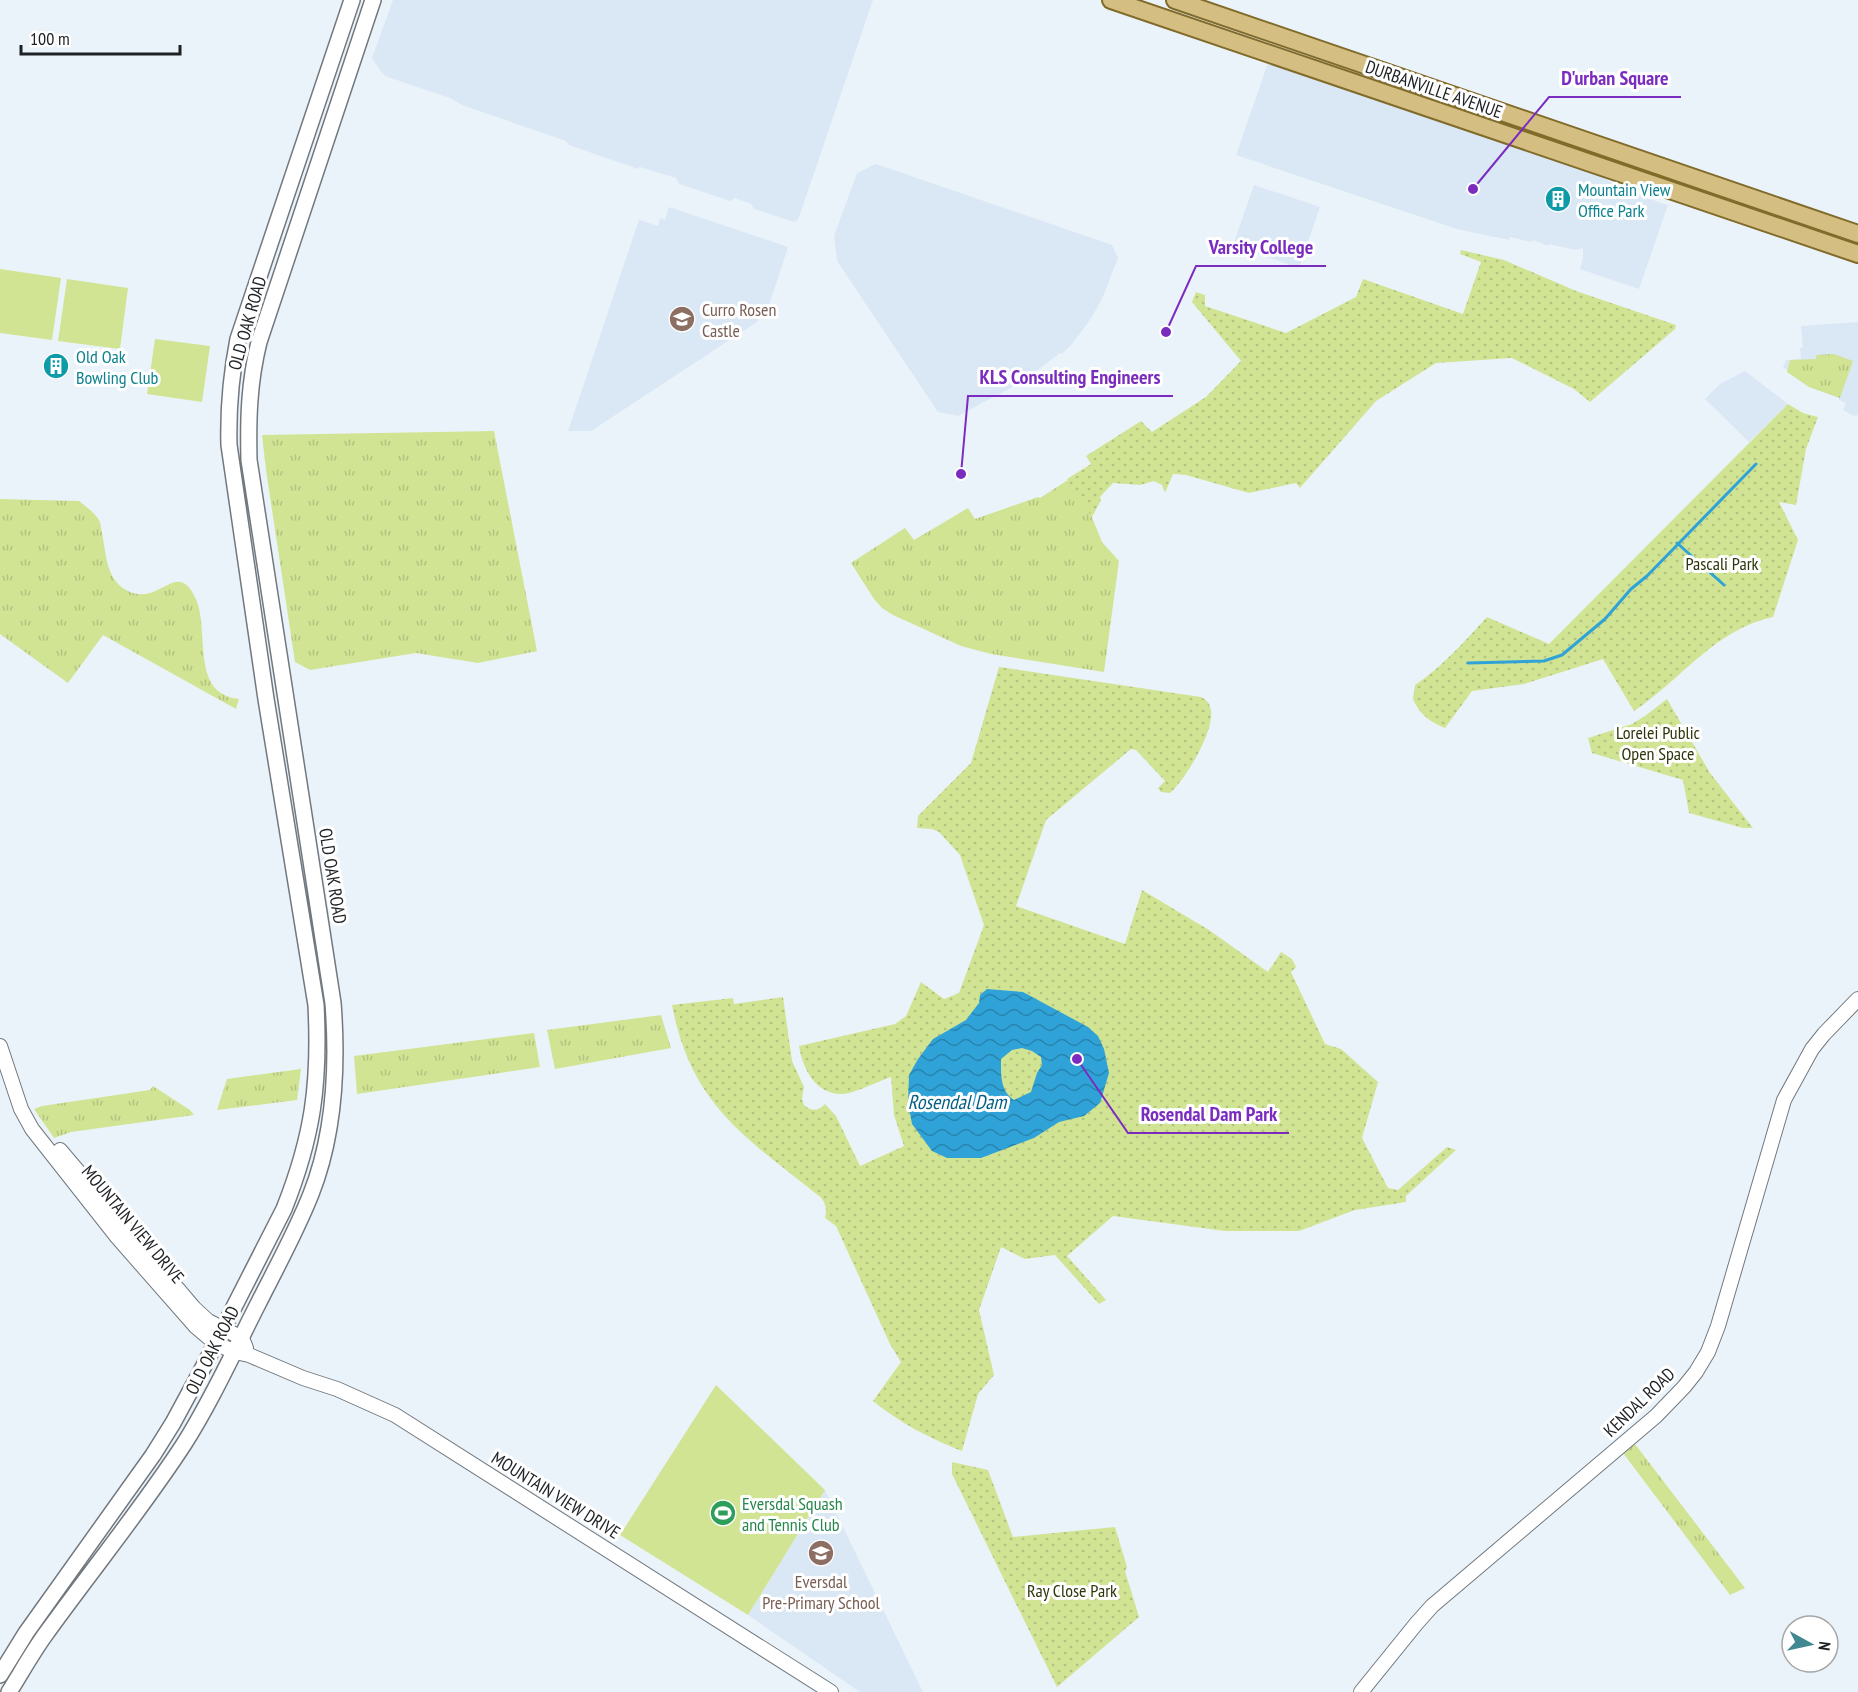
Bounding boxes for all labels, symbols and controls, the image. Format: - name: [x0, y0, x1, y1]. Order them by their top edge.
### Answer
- scale bar: [21, 18, 180, 56]
- text: 100 m: [30, 27, 70, 50]
- street label: DURBANVILLE AVENUE: [1362, 55, 1506, 123]
- callout: D'urban Square: [1549, 59, 1681, 97]
- text: D'urban Square: [1561, 65, 1669, 91]
- place label: Mountain View Office Park: [1578, 178, 1671, 222]
- building icon: Mountain View Office Park: [1543, 184, 1573, 214]
- callout: Varsity College: [1196, 228, 1326, 266]
- text: Varsity College: [1208, 234, 1313, 260]
- street label: OLD OAK ROAD: [223, 273, 271, 373]
- place label: Curro Rosen Castle: [702, 298, 776, 342]
- school or university icon: Curro Rosen Castle: [667, 304, 697, 334]
- place label: Old Oak Bowling Club: [76, 345, 159, 389]
- building icon: Old Oak Bowling Club: [41, 351, 71, 381]
- callout: KLS Consulting Engineers: [968, 358, 1173, 396]
- text: KLS Consulting Engineers: [980, 364, 1160, 390]
- park label: Pascali Park: [1685, 552, 1759, 575]
- park label: Lorelei Public Open Space: [1616, 721, 1701, 765]
- street label: OLD OAK ROAD: [314, 827, 352, 925]
- water label: Rosendal Dam: [908, 1089, 1007, 1115]
- callout: Rosendal Dam Park: [1128, 1095, 1289, 1133]
- text: Rosendal Dam Park: [1141, 1101, 1278, 1127]
- street label: MOUNTAIN VIEW DRIVE: [77, 1160, 189, 1288]
- street label: OLD OAK ROAD: [180, 1302, 244, 1398]
- street label: KENDAL ROAD: [1599, 1362, 1679, 1442]
- street label: MOUNTAIN VIEW DRIVE: [487, 1446, 625, 1544]
- place label: Eversdal Squash and Tennis Club: [742, 1492, 843, 1536]
- sports icon: Eversdal Squash and Tennis Club: [708, 1498, 738, 1528]
- school or university icon: Eversdal Pre-Primary School: [806, 1538, 836, 1568]
- place label: Eversdal Pre-Primary School: [762, 1570, 880, 1614]
- park label: Ray Close Park: [1027, 1579, 1117, 1602]
- north arrow: [1780, 1614, 1840, 1674]
- text: N: [1814, 1640, 1835, 1652]

